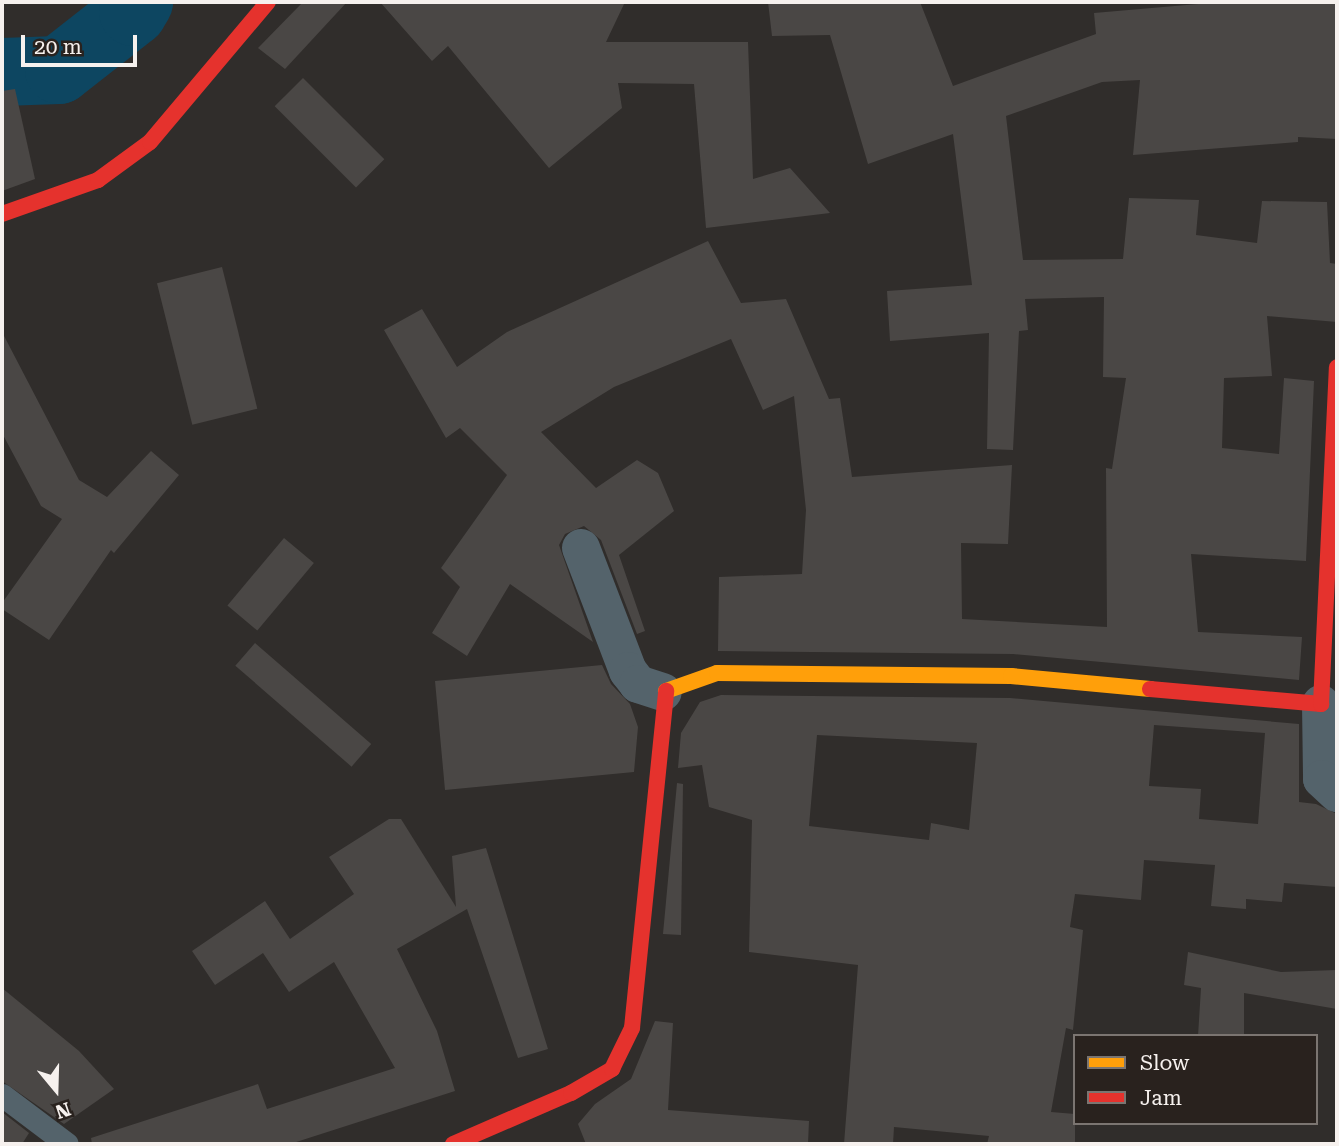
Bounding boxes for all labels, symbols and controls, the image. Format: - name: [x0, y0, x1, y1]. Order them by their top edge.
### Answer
- scale bar: [24, 21, 140, 65]
- text: 20 m: [34, 35, 82, 59]
- legend: [1073, 1034, 1318, 1125]
- text: Slow: [1140, 1051, 1189, 1075]
- north arrow: [21, 1055, 91, 1125]
- text: Jam: [1140, 1086, 1182, 1110]
- text: N: [52, 1097, 74, 1124]

